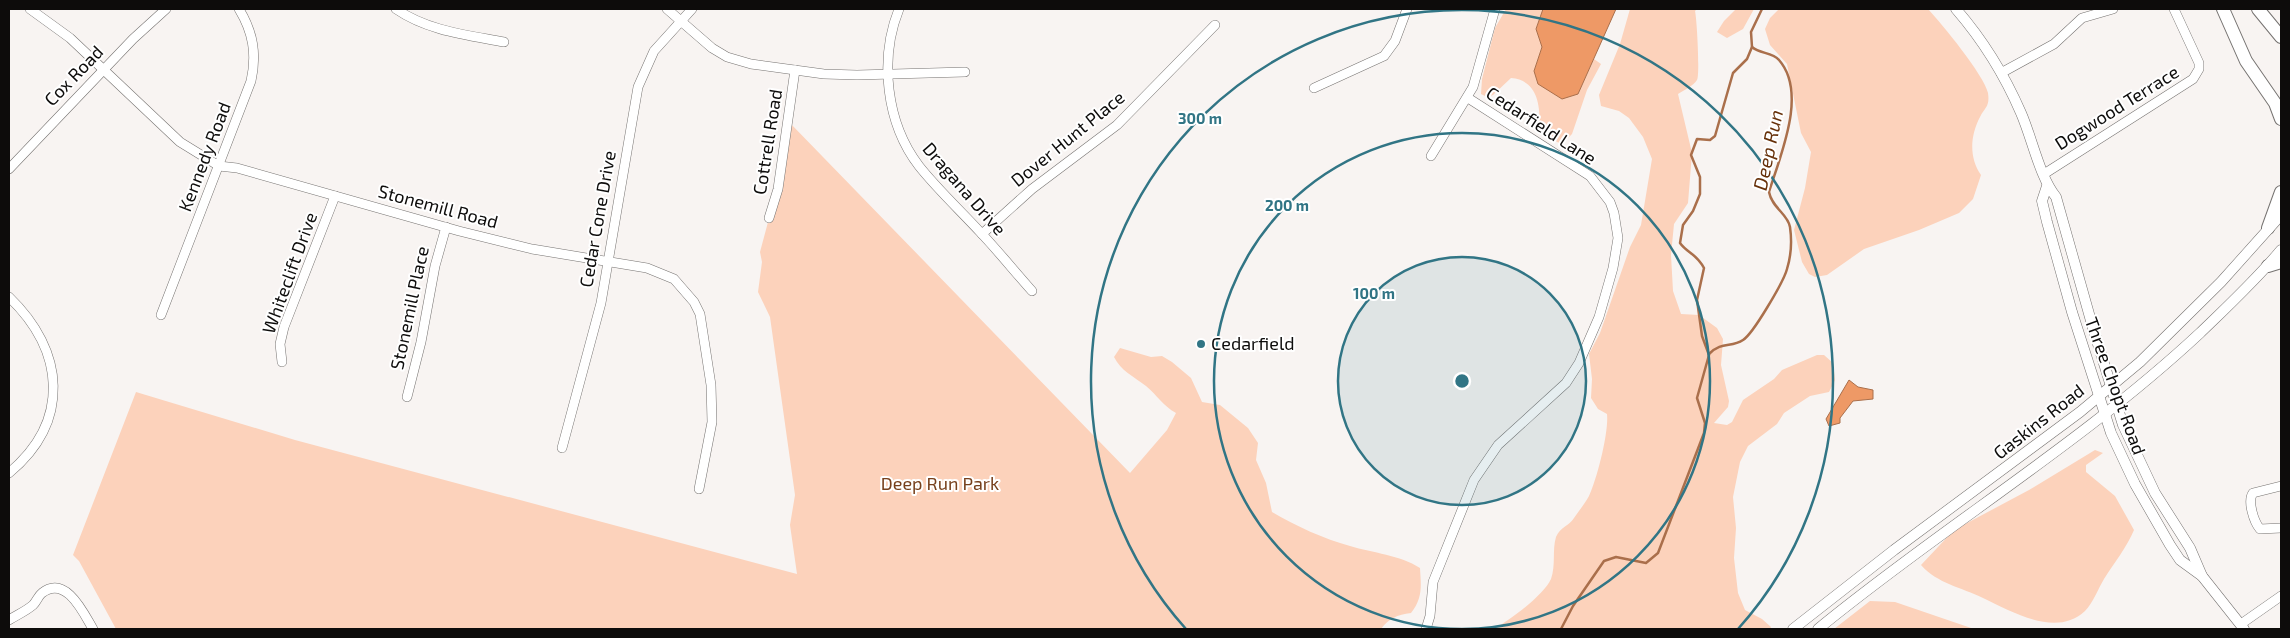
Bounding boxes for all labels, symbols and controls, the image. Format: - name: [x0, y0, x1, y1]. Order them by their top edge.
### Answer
- street label: Cox Road: [39, 41, 107, 110]
- street label: Dogwood Terrace: [2050, 60, 2183, 154]
- street label: Cedarfield Lane: [1482, 81, 1601, 169]
- street label: Dover Hunt Place: [1006, 86, 1129, 191]
- street label: Cottrell Road: [748, 88, 786, 196]
- street label: Kennedy Road: [173, 99, 235, 215]
- water label: Deep Run: [1748, 108, 1787, 192]
- text: 300 m: [1178, 109, 1222, 127]
- street label: Dragana Drive: [918, 137, 1011, 239]
- street label: Cedar Cone Drive: [574, 149, 620, 289]
- street label: Stonemill Road: [376, 179, 501, 233]
- text: 200 m: [1265, 196, 1309, 214]
- street label: Whiteclift Drive: [257, 209, 321, 336]
- street label: Stonemill Place: [385, 244, 433, 372]
- text: 100 m: [1353, 284, 1395, 302]
- street label: Three Chopt Road: [2081, 314, 2151, 458]
- place label: Cedarfield: [1211, 332, 1295, 354]
- marker: Cedarfield: [1195, 338, 1207, 350]
- centre of rings: [1453, 372, 1471, 390]
- street label: Gaskins Road: [1989, 379, 2088, 463]
- park label: Deep Run Park: [881, 472, 999, 494]

